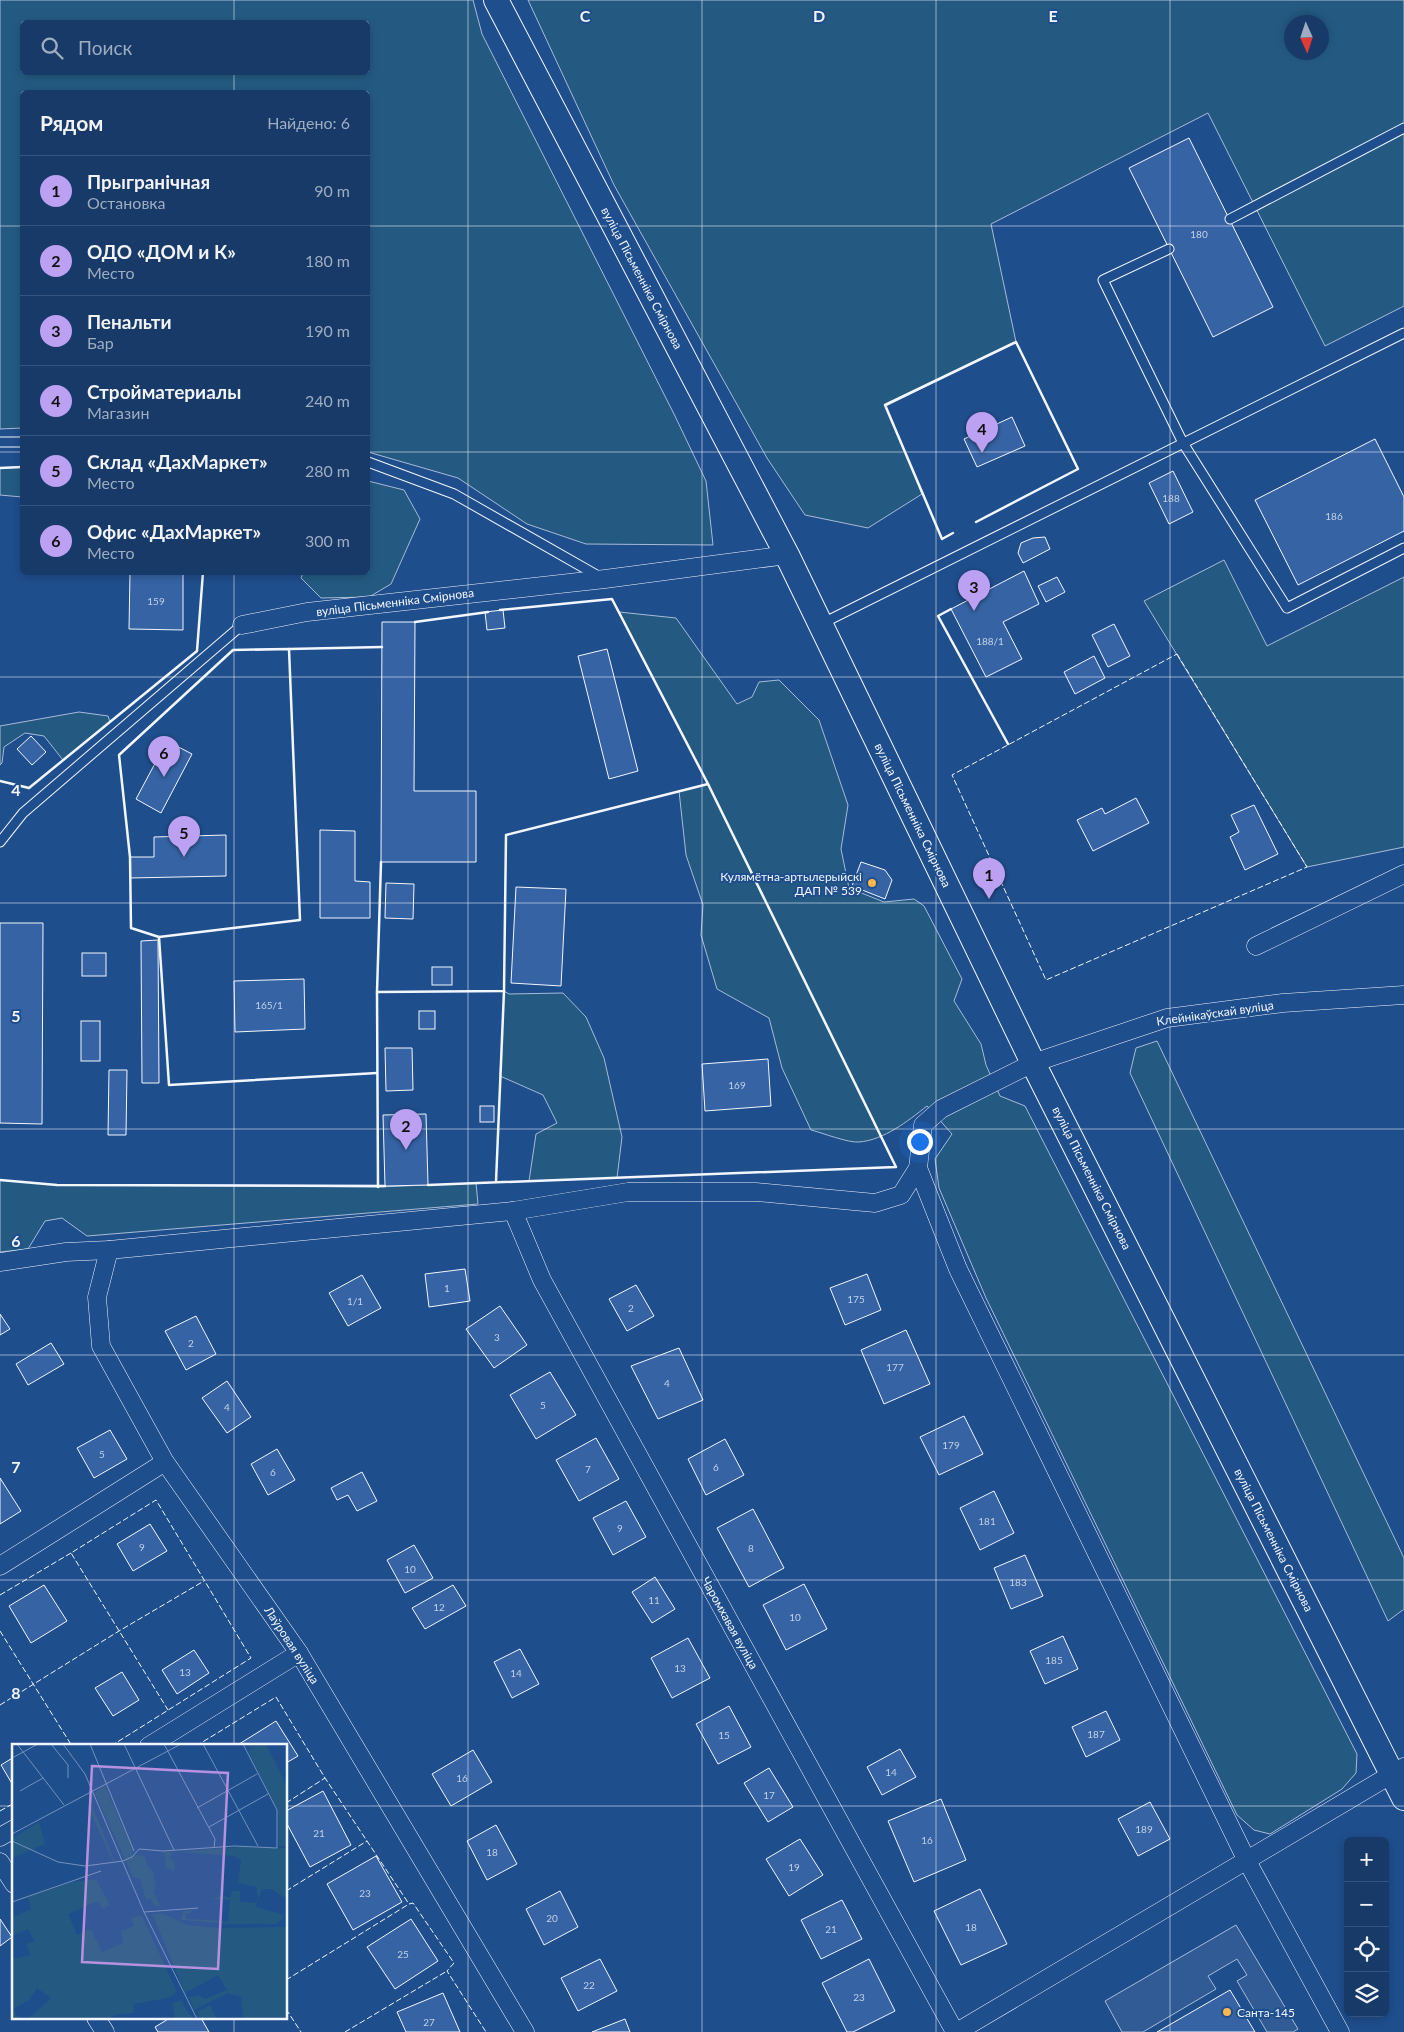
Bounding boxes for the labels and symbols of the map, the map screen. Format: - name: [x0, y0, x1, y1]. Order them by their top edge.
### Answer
- text: C: [580, 6, 591, 25]
- text: D: [813, 6, 825, 25]
- text: E: [1048, 6, 1058, 25]
- north arrow: [1284, 15, 1329, 60]
- street label: вуліца Пісьменніка Смірнова: [598, 204, 686, 352]
- house number: 180: [1190, 228, 1208, 240]
- pin: 4: [966, 412, 998, 453]
- house number: 188: [1162, 492, 1180, 504]
- house number: 186: [1325, 510, 1343, 522]
- pin: 3: [958, 570, 990, 611]
- street label: вуліца Пісьменніка Смірнова: [315, 585, 475, 619]
- house number: 159: [147, 595, 165, 607]
- house number: 188/1: [976, 635, 1004, 647]
- pin: 6: [148, 736, 180, 777]
- street label: вуліца Пісьменніка Смірнова: [871, 740, 955, 890]
- text: 4: [11, 780, 21, 799]
- pin: 5: [168, 816, 200, 857]
- pin: 1: [973, 858, 1005, 899]
- place label: Кулямётна-артылерыйскі ДАП № 539: [720, 869, 862, 898]
- marker: Кулямётна-артылерыйскі ДАП № 539: [866, 877, 878, 889]
- street label: Клейнікаўскай вуліца: [1155, 997, 1275, 1029]
- house number: 165/1: [255, 999, 283, 1011]
- text: 5: [11, 1006, 21, 1025]
- house number: 169: [728, 1079, 746, 1091]
- street label: вуліца Пісьменніка Смірнова: [1049, 1104, 1135, 1252]
- pin: 2: [390, 1109, 422, 1150]
- your location: [907, 1129, 933, 1155]
- text: 6: [11, 1231, 21, 1250]
- house number: 1: [444, 1282, 450, 1294]
- house number: 175: [847, 1293, 865, 1305]
- house number: 1/1: [347, 1295, 363, 1307]
- house number: 2: [628, 1302, 634, 1314]
- house number: 3: [494, 1331, 500, 1343]
- house number: 2: [188, 1337, 194, 1349]
- house number: 177: [886, 1361, 904, 1373]
- house number: 4: [664, 1377, 670, 1389]
- house number: 5: [540, 1399, 546, 1411]
- house number: 4: [224, 1401, 230, 1413]
- house number: 179: [942, 1439, 960, 1451]
- house number: 5: [99, 1448, 105, 1460]
- text: 7: [11, 1457, 21, 1476]
- house number: 6: [713, 1461, 719, 1473]
- house number: 7: [585, 1463, 591, 1475]
- house number: 6: [270, 1466, 276, 1478]
- street label: вуліца Пісьменніка Смірнова: [1231, 1466, 1317, 1614]
- house number: 181: [978, 1515, 996, 1527]
- house number: 9: [617, 1522, 623, 1534]
- house number: 9: [139, 1541, 145, 1553]
- house number: 8: [748, 1542, 754, 1554]
- house number: 10: [404, 1563, 416, 1575]
- street label: Чаромхавая вуліца: [698, 1574, 762, 1672]
- house number: 183: [1009, 1576, 1027, 1588]
- house number: 11: [648, 1594, 660, 1606]
- house number: 12: [433, 1601, 445, 1613]
- street label: Лаўровая вуліца: [261, 1603, 323, 1687]
- house number: 10: [789, 1611, 801, 1623]
- house number: 185: [1045, 1654, 1063, 1666]
- house number: 13: [674, 1662, 686, 1674]
- house number: 13: [179, 1666, 191, 1678]
- house number: 14: [510, 1667, 522, 1679]
- text: 8: [11, 1683, 21, 1702]
- house number: 187: [1087, 1728, 1105, 1740]
- house number: 15: [718, 1729, 730, 1741]
- inset map: [12, 1744, 288, 2020]
- house number: 14: [885, 1766, 897, 1778]
- house number: 16: [456, 1772, 468, 1784]
- house number: 17: [763, 1789, 775, 1801]
- house number: 189: [1135, 1823, 1153, 1835]
- house number: 21: [313, 1827, 325, 1839]
- house number: 16: [921, 1834, 933, 1846]
- house number: 18: [486, 1846, 498, 1858]
- house number: 19: [788, 1861, 800, 1873]
- house number: 23: [359, 1887, 371, 1899]
- house number: 20: [546, 1912, 558, 1924]
- house number: 18: [965, 1921, 977, 1933]
- house number: 21: [825, 1923, 837, 1935]
- house number: 25: [397, 1948, 409, 1960]
- house number: 22: [583, 1979, 595, 1991]
- house number: 23: [853, 1991, 865, 2003]
- place label: Санта-145: [1237, 2005, 1295, 2020]
- marker: Санта-145: [1221, 2006, 1233, 2018]
- house number: 27: [423, 2016, 435, 2028]

